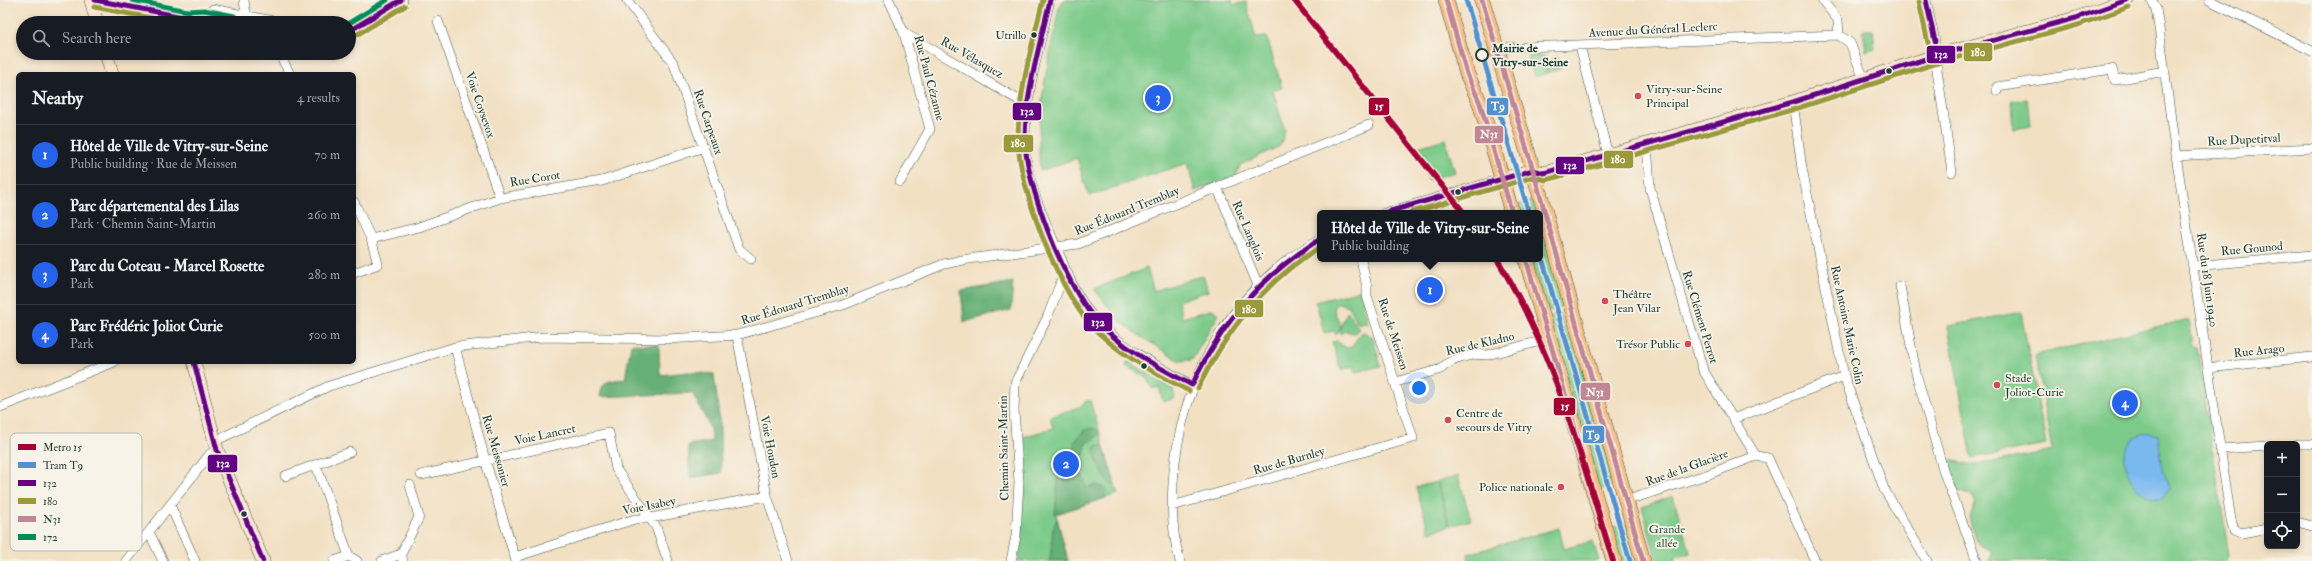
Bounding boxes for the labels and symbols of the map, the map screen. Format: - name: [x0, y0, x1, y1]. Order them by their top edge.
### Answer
- street label: Avenue du Général Leclerc: [1587, 19, 1718, 41]
- place label: Utrillo: [996, 29, 1026, 42]
- marker: Utrillo: [1029, 30, 1039, 40]
- street label: Rue Paul Cézanne: [910, 34, 948, 122]
- street label: Rue Vélasquez: [938, 34, 1006, 82]
- place label: Mairie de Vitry-sur-Seine: [1491, 41, 1569, 70]
- line badge: 180: [1963, 42, 1993, 62]
- line badge: 132: [1926, 45, 1956, 64]
- text: 180: [1971, 46, 1986, 59]
- marker: Mairie de Vitry-sur-Seine: [1475, 48, 1489, 62]
- text: 132: [1934, 48, 1948, 61]
- unlabelled marker: [1884, 66, 1894, 76]
- street label: Voie Coysevox: [462, 70, 499, 141]
- place label: Vitry-sur-Seine Principal: [1646, 82, 1722, 111]
- pin: 3: [1145, 83, 1171, 113]
- street label: Rue Carpeaux: [690, 87, 726, 157]
- marker: Vitry-sur-Seine Principal: [1633, 91, 1643, 101]
- line badge: 15: [1368, 97, 1390, 116]
- line badge: T9: [1486, 97, 1509, 116]
- text: 15: [1375, 100, 1384, 113]
- text: T9: [1490, 100, 1505, 113]
- line badge: 132: [1012, 102, 1042, 121]
- text: 132: [1020, 105, 1034, 118]
- line badge: N31: [1474, 125, 1504, 144]
- text: N31: [1479, 128, 1498, 141]
- street label: Rue Dupetitval: [2207, 131, 2281, 149]
- line badge: 180: [1003, 134, 1034, 153]
- text: 180: [1011, 137, 1026, 150]
- line badge: 180: [1603, 150, 1634, 169]
- text: 180: [1611, 153, 1626, 166]
- line badge: 132: [1555, 156, 1585, 175]
- text: 132: [1563, 159, 1577, 172]
- street label: Rue Corot: [509, 168, 561, 190]
- street label: Rue Édouard Tremblay: [1072, 183, 1182, 239]
- unlabelled marker: [1453, 187, 1463, 197]
- street label: Rue Langlois: [1229, 199, 1267, 263]
- street label: Rue du 18 Juin 1940: [2193, 232, 2221, 328]
- street label: Rue Gounod: [2220, 239, 2284, 259]
- street label: Rue Antoine Marie Colin: [1827, 264, 1867, 386]
- street label: Rue Clément Perrot: [1679, 269, 1721, 365]
- pin: 1: [1417, 275, 1443, 305]
- street label: Rue Édouard Tremblay: [739, 281, 851, 329]
- place label: Théâtre Jean Vilar: [1612, 287, 1661, 316]
- street label: Rue de Meissen: [1374, 296, 1412, 372]
- marker: Théâtre Jean Vilar: [1600, 296, 1610, 306]
- line badge: 180: [1234, 299, 1264, 318]
- text: 180: [1242, 303, 1257, 316]
- line badge: 132: [1083, 312, 1113, 332]
- text: 132: [1091, 316, 1105, 329]
- street label: Rue de Kladno: [1444, 329, 1516, 359]
- place label: Trésor Public: [1616, 337, 1680, 352]
- marker: Trésor Public: [1683, 339, 1693, 349]
- street label: Rue Arago: [2233, 341, 2285, 361]
- unlabelled marker: [1139, 361, 1149, 371]
- place label: Stade Joliot-Curie: [2004, 371, 2064, 400]
- your location: [1409, 378, 1429, 398]
- marker: Stade Joliot-Curie: [1992, 380, 2002, 390]
- line badge: N31: [1580, 382, 1611, 401]
- text: N31: [1585, 386, 1604, 399]
- pin: 4: [2112, 388, 2138, 418]
- street label: Chemin Saint-Martin: [996, 395, 1012, 501]
- line badge: 15: [1553, 397, 1576, 416]
- text: 15: [1561, 400, 1570, 413]
- place label: Centre de secours de Vitry: [1456, 406, 1532, 435]
- street label: Rue Meissonier: [479, 413, 514, 489]
- street label: Voie Houdon: [757, 414, 783, 480]
- marker: Centre de secours de Vitry: [1443, 415, 1453, 425]
- street label: Voie Lancret: [513, 421, 577, 449]
- line badge: T9: [1582, 425, 1605, 444]
- text: T9: [1585, 429, 1600, 442]
- legend: [10, 433, 142, 551]
- text: Metro 15: [43, 441, 82, 454]
- street label: Rue de Burnley: [1251, 443, 1327, 478]
- street label: Rue de la Glacière: [1644, 446, 1730, 490]
- pin: 2: [1053, 449, 1079, 479]
- line badge: 132: [207, 454, 238, 473]
- text: 132: [216, 457, 230, 470]
- text: Tram T9: [43, 459, 83, 472]
- text: 132: [43, 477, 57, 490]
- place label: Police nationale: [1479, 480, 1553, 495]
- marker: Police nationale: [1556, 482, 1566, 492]
- street label: Voie Isabey: [621, 493, 678, 519]
- text: 180: [43, 495, 58, 508]
- unlabelled marker: [239, 509, 249, 519]
- text: N31: [43, 513, 61, 526]
- park label: Grande allée: [1649, 522, 1685, 551]
- text: 172: [43, 531, 58, 544]

